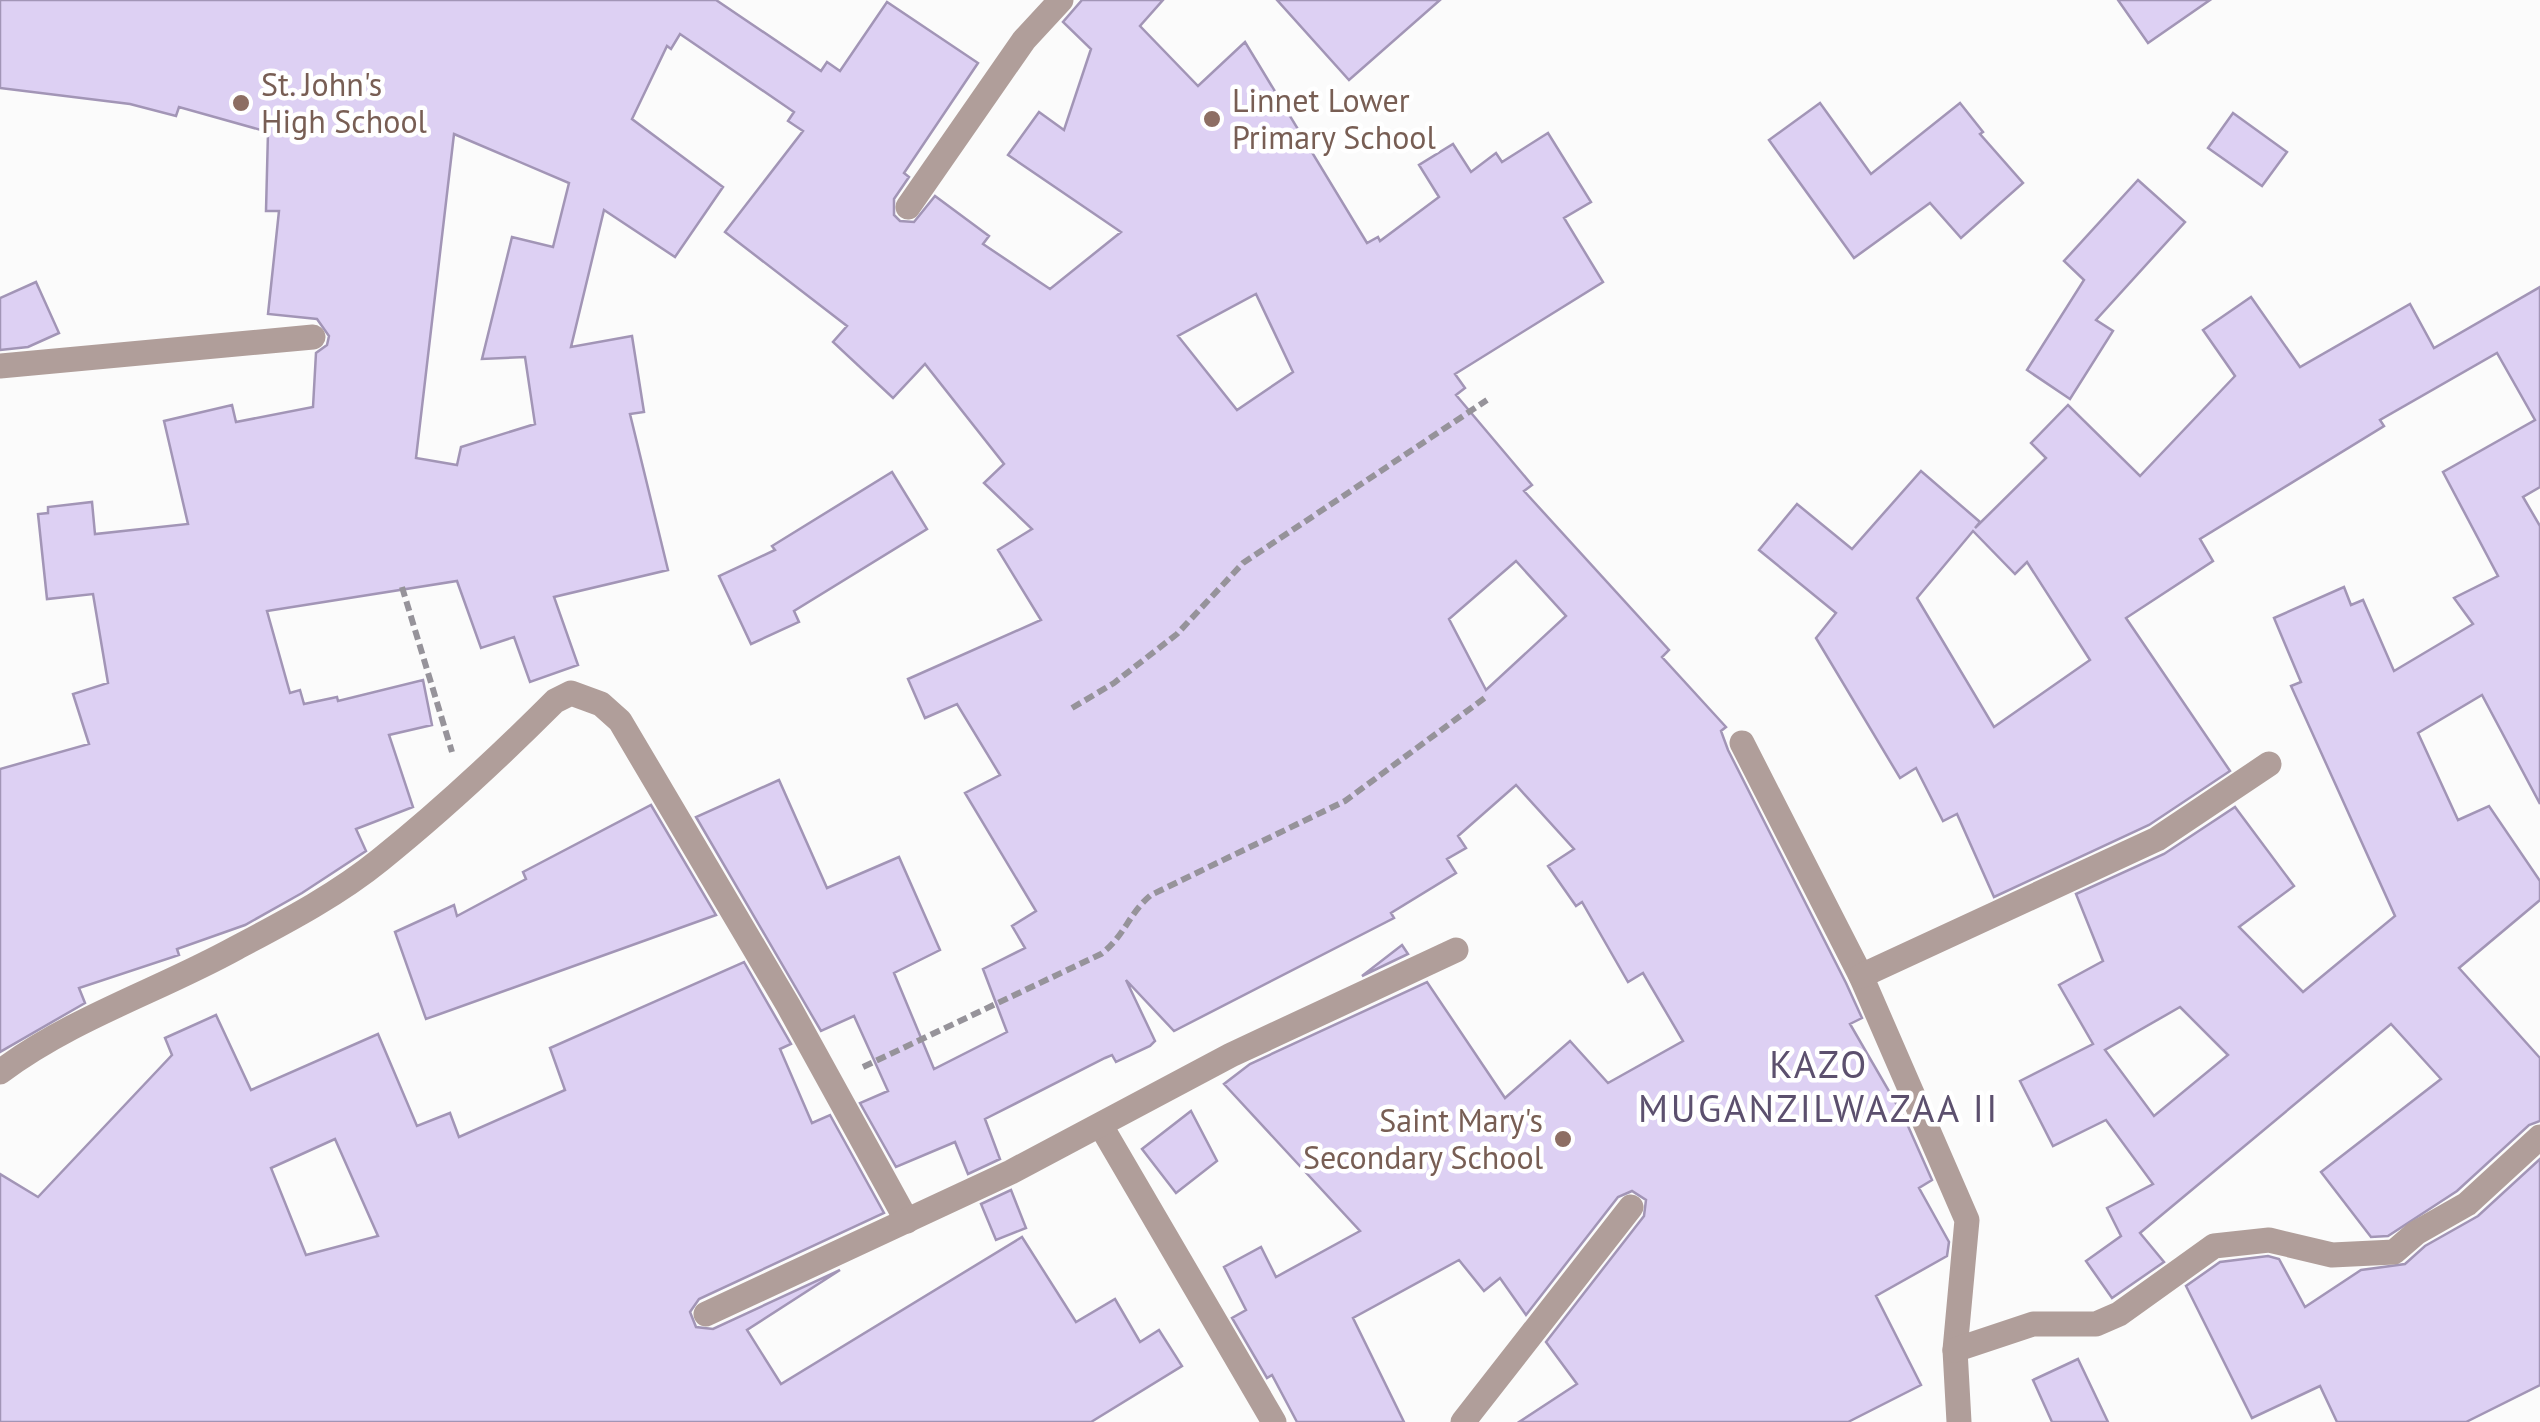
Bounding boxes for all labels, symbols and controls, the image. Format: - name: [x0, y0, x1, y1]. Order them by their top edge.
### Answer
- place label: St. John's High School: [261, 63, 428, 142]
- place label: Linnet Lower Primary School: [1232, 79, 1436, 158]
- marker: St. John's High School: [230, 92, 252, 114]
- marker: Linnet Lower Primary School: [1201, 108, 1223, 130]
- district label: KAZO MUGANZILWAZAA II: [1638, 1039, 2000, 1132]
- place label: Saint Mary's Secondary School: [1303, 1099, 1544, 1178]
- marker: Saint Mary's Secondary School: [1552, 1128, 1574, 1150]

